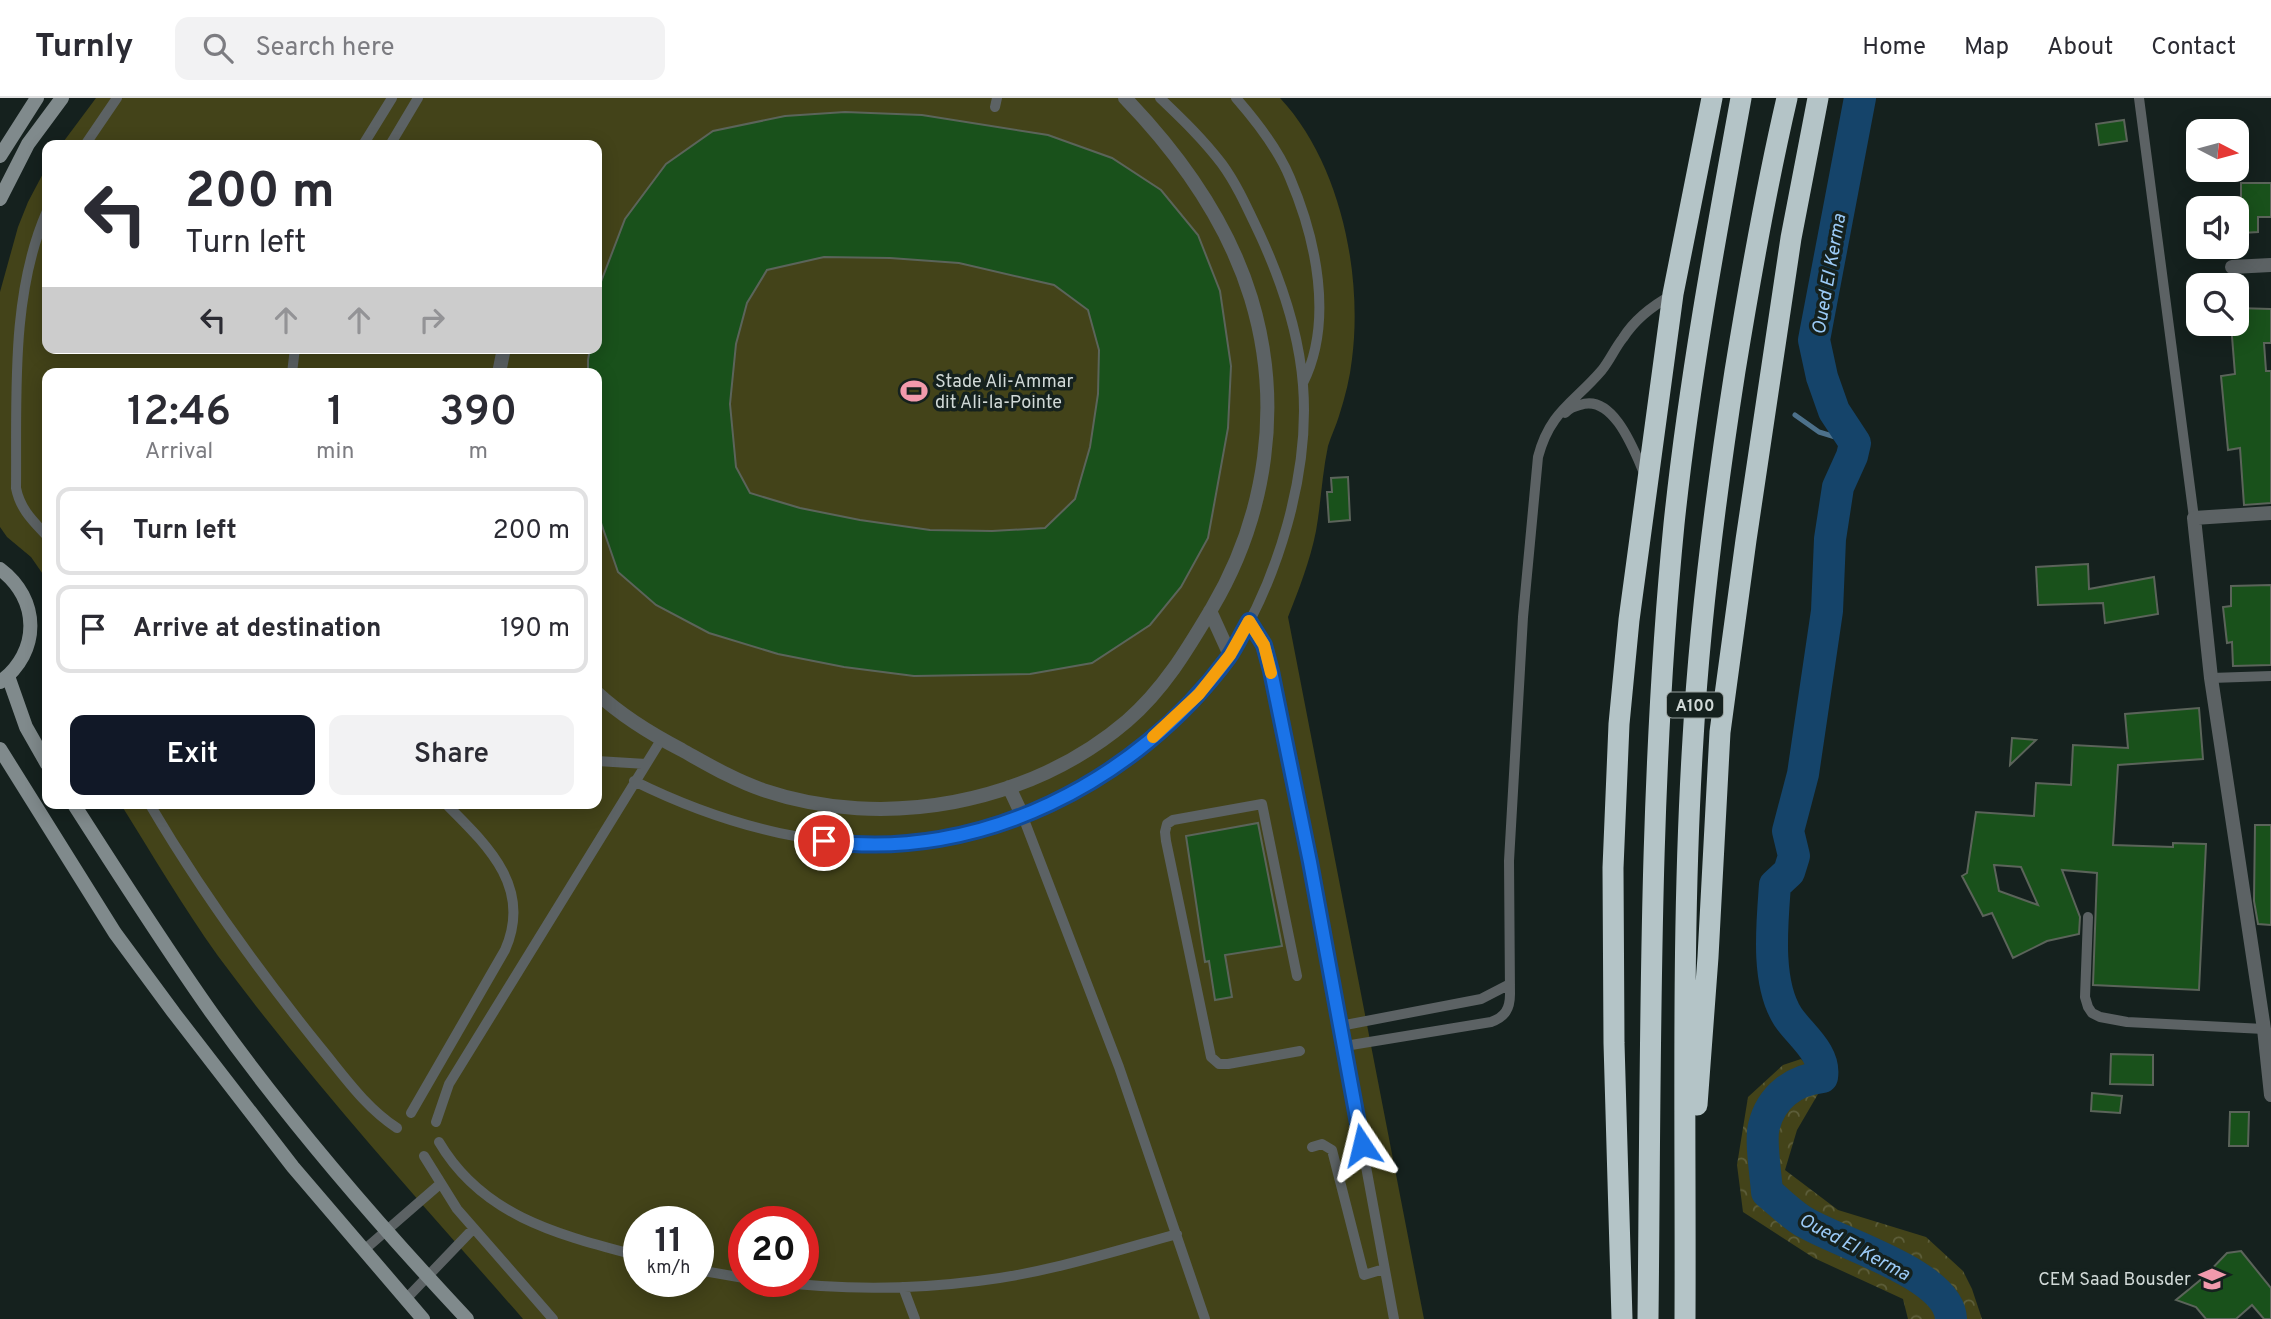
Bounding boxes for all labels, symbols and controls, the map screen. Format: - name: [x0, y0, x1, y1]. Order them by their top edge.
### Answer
- search box: [175, 17, 665, 80]
- text: Turnly: [35, 27, 133, 69]
- icon: search: [199, 29, 237, 67]
- text: Search here: [255, 32, 394, 65]
- text: Home: [1862, 33, 1926, 63]
- text: Map: [1964, 33, 2009, 63]
- text: About: [2047, 33, 2113, 63]
- text: Contact: [2151, 33, 2236, 63]
- north arrow: [2186, 119, 2249, 182]
- map controls: [2186, 119, 2249, 336]
- text: 200 m: [185, 163, 335, 225]
- icon: left: [70, 168, 161, 259]
- button: sound: [2186, 196, 2249, 259]
- water label: Oued El Kerma: [1808, 212, 1852, 337]
- text: Turn left: [185, 224, 306, 264]
- button: search: [2186, 273, 2249, 336]
- icon: left: [194, 301, 232, 339]
- icon: ahead: [267, 301, 305, 339]
- icon: ahead: [340, 301, 378, 339]
- icon: right: [413, 301, 451, 339]
- place label: Stade Ali-Ammar dit Ali-la-Pointe: [935, 371, 1073, 415]
- sports icon: Stade Ali-Ammar dit Ali-la-Pointe: [899, 376, 929, 406]
- text: 12:46: [127, 387, 231, 440]
- text: 1: [327, 387, 343, 440]
- text: 390: [439, 387, 517, 440]
- text: Arrival: [145, 438, 213, 467]
- text: min: [316, 438, 354, 467]
- text: m: [468, 438, 488, 467]
- icon: left: [74, 512, 112, 550]
- text: Turn left: [133, 515, 237, 548]
- text: 200 m: [493, 515, 570, 548]
- icon: arrive: [74, 610, 112, 648]
- text: Arrive at destination: [133, 613, 381, 646]
- text: 190 m: [500, 613, 570, 646]
- road number: A100: [1667, 692, 1723, 718]
- button: Exit: [70, 715, 315, 795]
- button: Share: [329, 715, 574, 795]
- pin: [794, 811, 854, 871]
- icon: arrive: [805, 822, 843, 860]
- position arrow: [1325, 1108, 1399, 1182]
- speed limit sign: 20: [728, 1206, 819, 1297]
- water label: Oued El Kerma: [1794, 1208, 1914, 1287]
- text: 11: [655, 1220, 683, 1264]
- text: km/h: [647, 1257, 690, 1280]
- school or university icon: CEM Saad Bousder: [2197, 1264, 2227, 1294]
- place label: CEM Saad Bousder: [2038, 1269, 2191, 1292]

